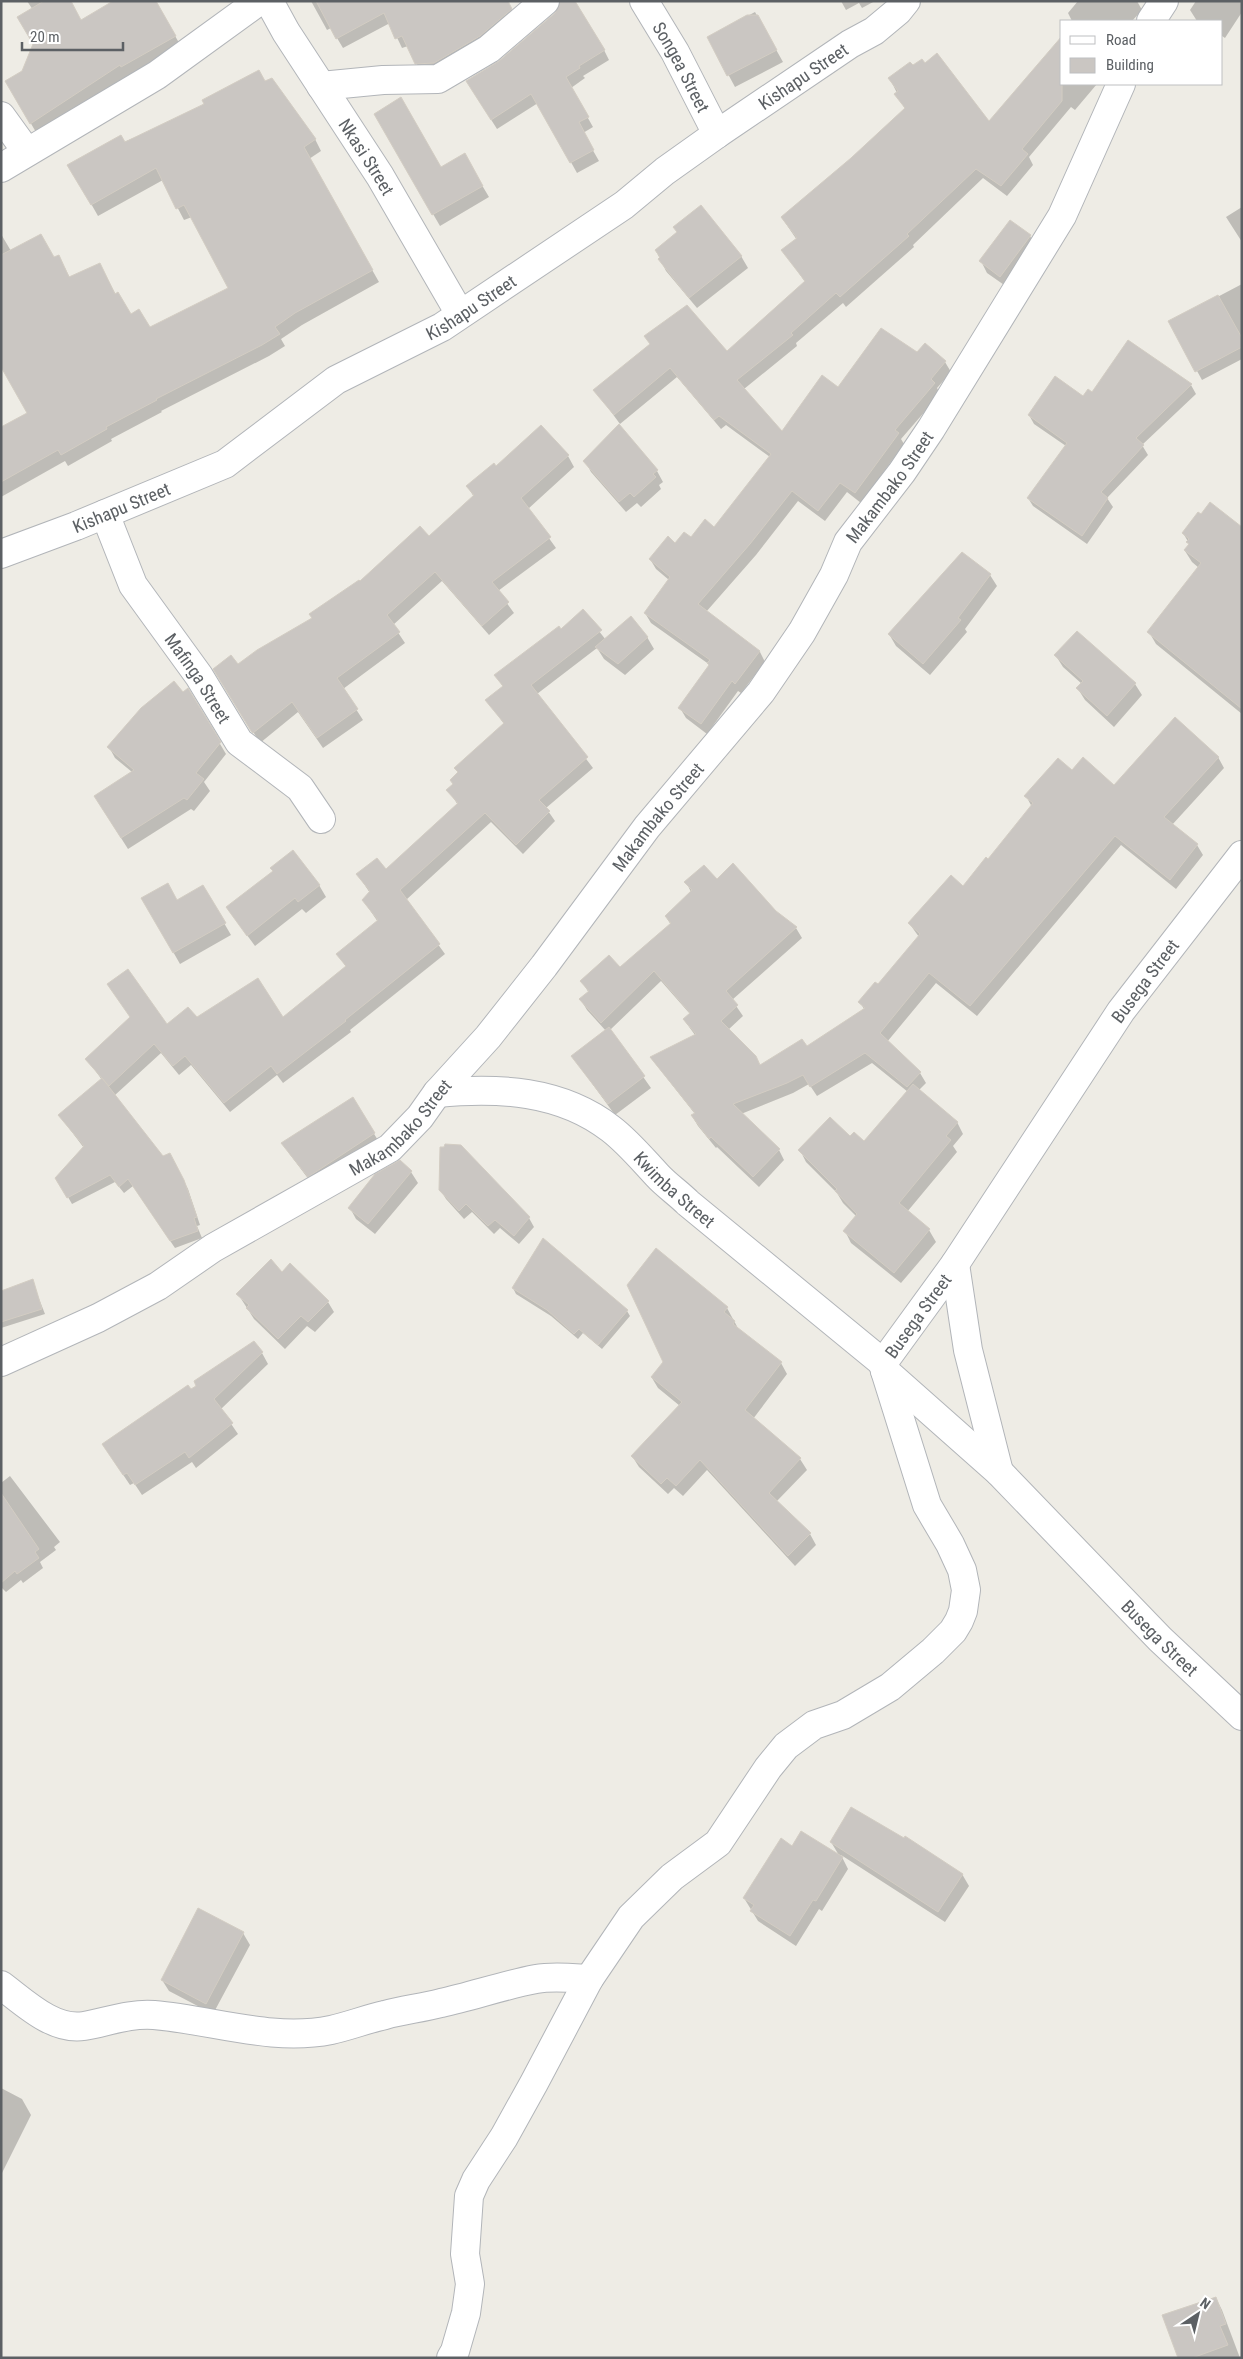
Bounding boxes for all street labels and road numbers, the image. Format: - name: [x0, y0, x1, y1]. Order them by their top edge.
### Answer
- street label: Songea Street: [649, 18, 714, 116]
- street label: Kishapu Street: [754, 38, 852, 114]
- street label: Nkasi Street: [335, 114, 399, 199]
- street label: Kishapu Street: [422, 270, 520, 344]
- street label: Makambako Street: [841, 427, 937, 547]
- street label: Kishapu Street: [69, 478, 173, 537]
- street label: Mafinga Street: [161, 629, 235, 727]
- street label: Makambako Street: [608, 758, 708, 875]
- street label: Busega Street: [1107, 935, 1183, 1027]
- street label: Makambako Street: [345, 1074, 455, 1179]
- street label: Kwimba Street: [630, 1147, 720, 1232]
- street label: Busega Street: [880, 1270, 956, 1362]
- street label: Busega Street: [1117, 1595, 1203, 1680]

